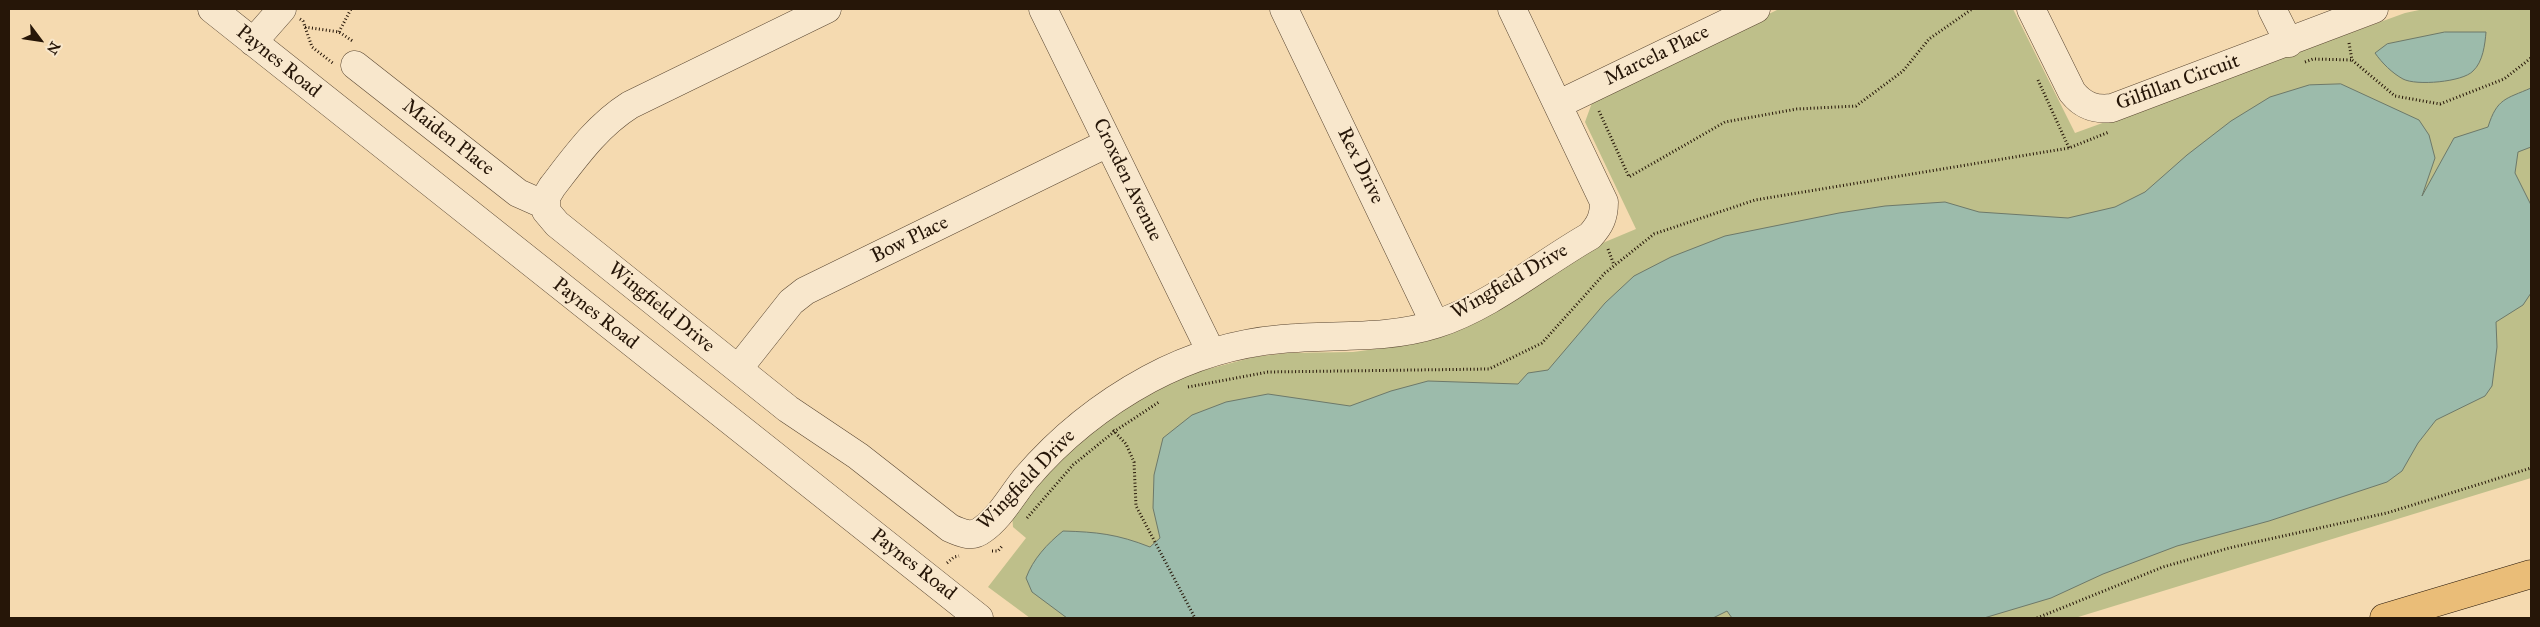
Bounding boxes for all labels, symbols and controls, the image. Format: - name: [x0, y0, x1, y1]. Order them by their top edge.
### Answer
- north arrow: [15, 15, 65, 65]
- street label: Marcela Place: [1601, 20, 1713, 92]
- street label: Paynes Road: [231, 21, 325, 103]
- text: N: [43, 39, 64, 57]
- street label: Gilfillan Circuit: [2113, 50, 2243, 116]
- street label: Maiden Place: [397, 95, 499, 181]
- street label: Croxden Avenue: [1087, 115, 1167, 245]
- street label: Rex Drive: [1331, 124, 1389, 208]
- street label: Bow Place: [868, 211, 952, 269]
- street label: Wingfield Drive: [1448, 239, 1572, 325]
- street label: Wingfield Drive: [603, 258, 719, 358]
- street label: Paynes Road: [547, 273, 643, 355]
- street label: Wingfield Drive: [973, 425, 1081, 535]
- street label: Paynes Road: [865, 524, 961, 606]

